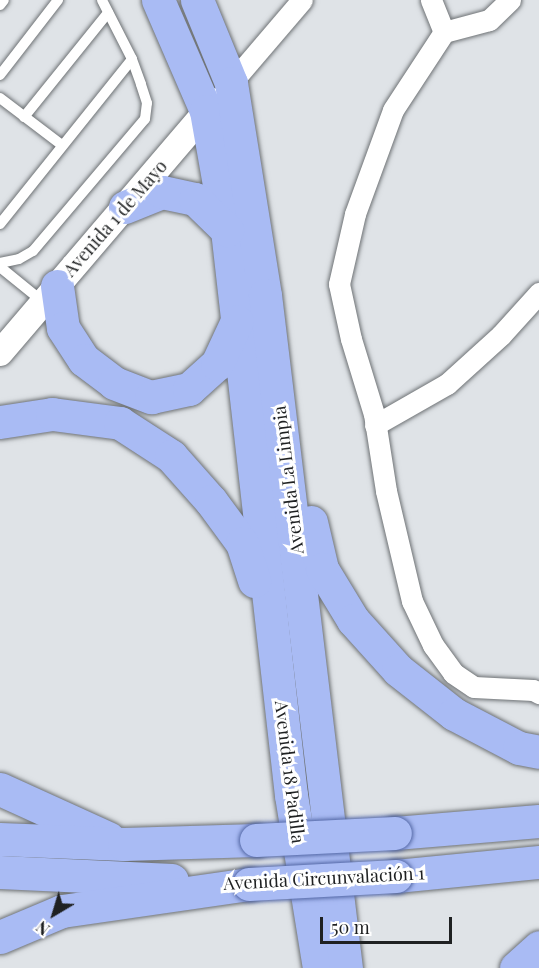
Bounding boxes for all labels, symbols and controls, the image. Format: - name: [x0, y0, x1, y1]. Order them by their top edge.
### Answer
- street label: Avenida 1 de Mayo: [58, 155, 172, 281]
- street label: Avenida La Limpia: [268, 404, 308, 556]
- street label: Avenida 18 Padilla: [271, 699, 309, 845]
- street label: Avenida Circunvalación 1: [223, 862, 425, 894]
- north arrow: [24, 884, 84, 944]
- scale bar: [323, 905, 455, 943]
- text: 50 m: [331, 915, 370, 939]
- text: N: [32, 917, 54, 940]

